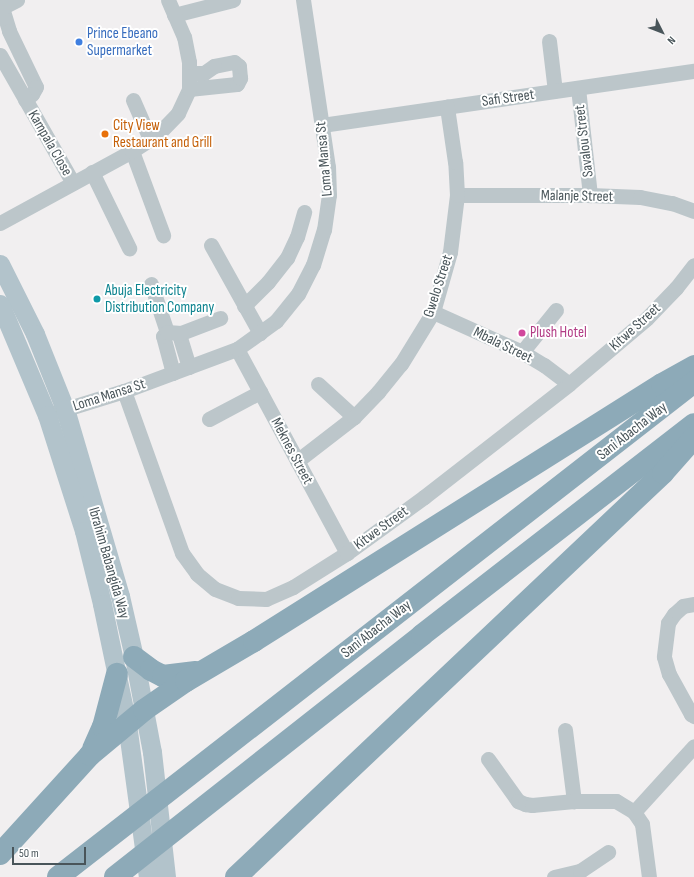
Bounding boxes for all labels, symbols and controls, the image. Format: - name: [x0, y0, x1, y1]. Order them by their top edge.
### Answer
- north arrow: [642, 12, 682, 52]
- place label: Prince Ebeano Supermarket: [87, 24, 158, 59]
- text: N: [664, 34, 678, 47]
- marker: Prince Ebeano Supermarket: [74, 37, 84, 47]
- street label: Safi Street: [481, 85, 535, 111]
- street label: Savalou Street: [571, 104, 597, 178]
- street label: Kampala Close: [24, 107, 76, 179]
- place label: City View Restaurant and Grill: [113, 116, 212, 151]
- street label: Loma Mansa St: [312, 121, 336, 197]
- marker: City View Restaurant and Grill: [100, 129, 110, 139]
- street label: Malanje Street: [541, 186, 613, 206]
- street label: Gwelo Street: [419, 252, 457, 320]
- place label: Abuja Electricity Distribution Company: [105, 281, 214, 316]
- marker: Abuja Electricity Distribution Company: [92, 294, 102, 304]
- street label: Kitwe Street: [606, 299, 664, 355]
- street label: Mbala Street: [471, 323, 535, 367]
- place label: Plush Hotel: [530, 324, 587, 342]
- marker: Plush Hotel: [517, 328, 527, 338]
- street label: Loma Mansa St: [71, 375, 147, 415]
- street label: Sani Abacha Way: [593, 398, 671, 464]
- street label: Meknes Street: [267, 415, 317, 487]
- street label: Kitwe Street: [350, 502, 412, 554]
- street label: Ibrahim Babangida Way: [84, 505, 134, 621]
- street label: Sani Abacha Way: [337, 596, 415, 662]
- scale bar: [14, 839, 88, 865]
- text: 50 m: [19, 846, 39, 861]

